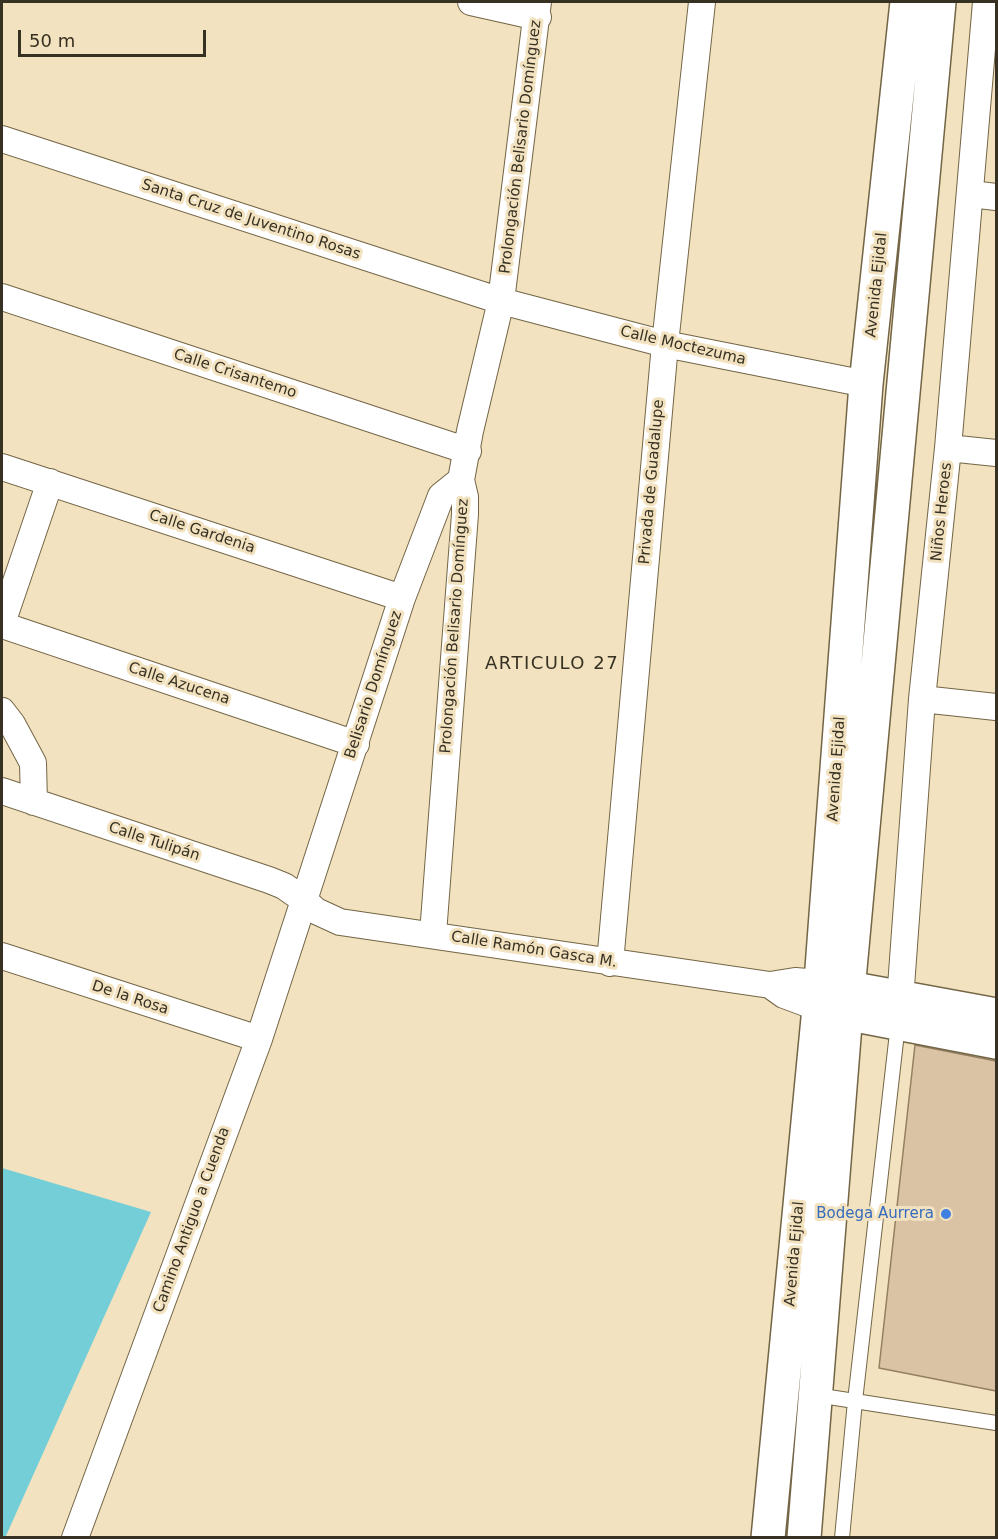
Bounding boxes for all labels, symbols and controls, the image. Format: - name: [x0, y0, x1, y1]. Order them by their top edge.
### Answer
- scale bar: [21, 18, 208, 56]
- street label: Prolongación Belisario Domínguez: [496, 19, 546, 275]
- text: 50 m: [29, 30, 75, 51]
- street label: Santa Cruz de Juventino Rosas: [139, 176, 363, 264]
- street label: Avenida Ejidal: [863, 232, 891, 338]
- street label: Calle Moctezuma: [618, 323, 748, 369]
- street label: Calle Crisantemo: [171, 346, 299, 402]
- street label: Privada de Guadalupe: [636, 399, 668, 565]
- street label: Niños Heroes: [928, 462, 956, 562]
- street label: Prolongación Belisario Domínguez: [437, 498, 473, 754]
- street label: Calle Gardenia: [147, 506, 257, 558]
- street label: Belisario Domínguez: [342, 609, 406, 761]
- district label: ARTICULO 27: [485, 653, 619, 675]
- street label: Calle Azucena: [126, 659, 232, 709]
- street label: Avenida Ejidal: [824, 716, 850, 822]
- street label: Calle Tulipán: [106, 819, 202, 865]
- street label: Calle Ramón Gasca M.: [450, 928, 618, 972]
- street label: De la Rosa: [89, 977, 171, 1019]
- street label: Camino Antiguo a Cuenda: [150, 1125, 234, 1315]
- street label: Avenida Ejidal: [781, 1201, 809, 1307]
- place label: Bodega Aurrera: [816, 1205, 934, 1223]
- marker: Bodega Aurrera: [939, 1207, 953, 1221]

